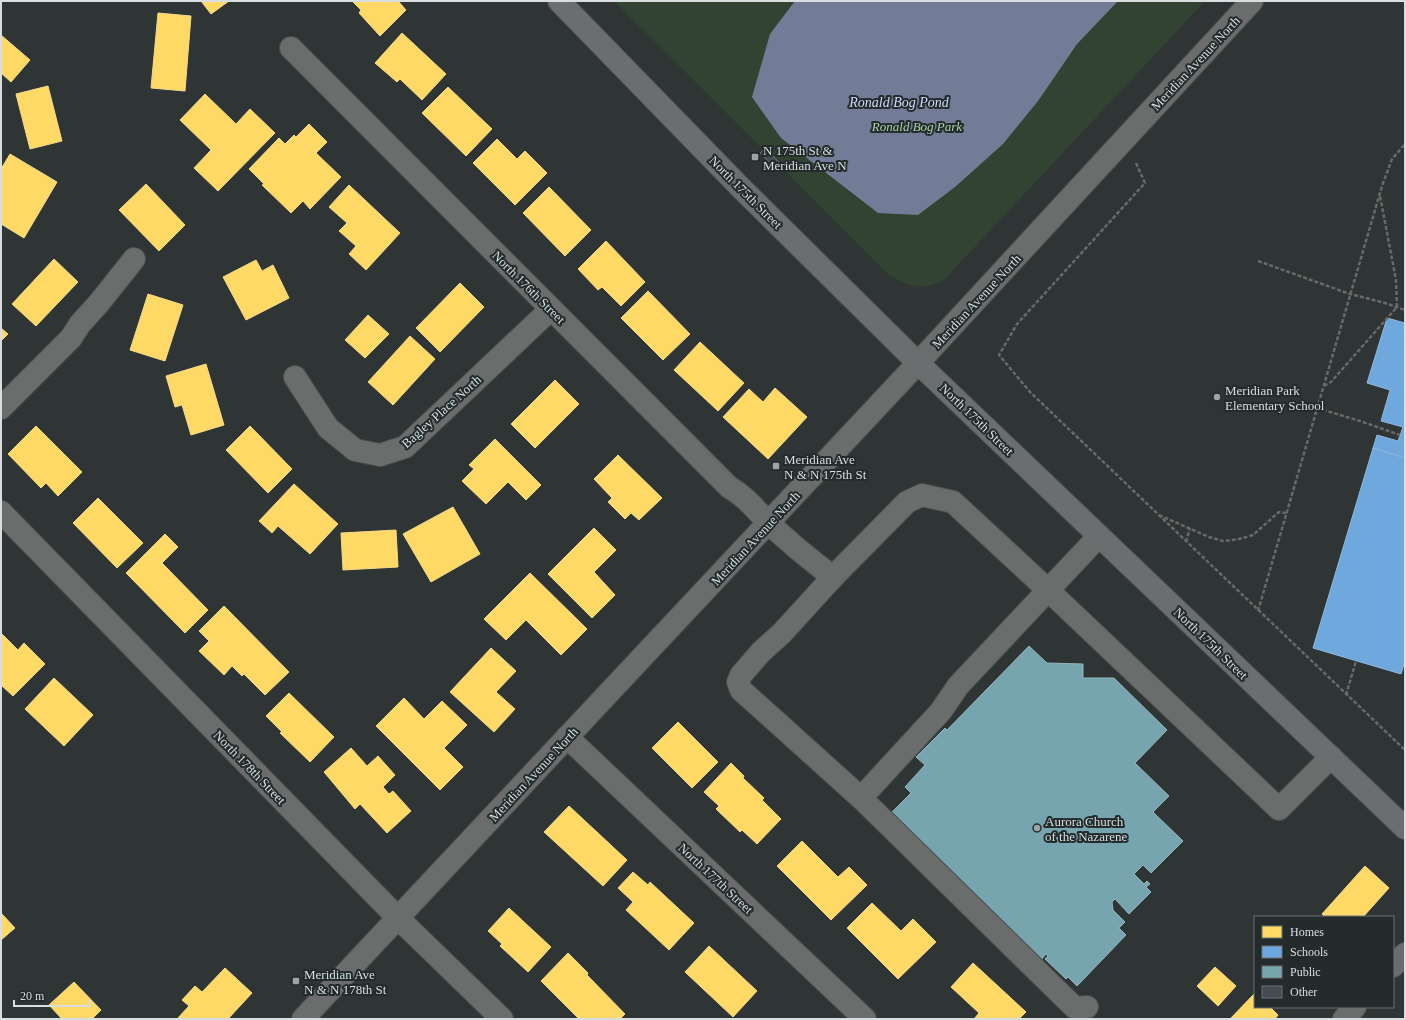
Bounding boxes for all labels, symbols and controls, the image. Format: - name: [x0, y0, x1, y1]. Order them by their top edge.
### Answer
- street label: Meridian Avenue North: [1148, 13, 1243, 114]
- water label: Ronald Bog Pond: [848, 95, 950, 110]
- park label: Ronald Bog Park: [871, 119, 962, 134]
- place label: N 175th St & Meridian Ave N: [763, 143, 847, 173]
- marker: N 175th St & Meridian Ave N: [750, 152, 760, 162]
- street label: North 175th Street: [706, 153, 785, 232]
- street label: North 176th Street: [489, 248, 568, 327]
- street label: Meridian Avenue North: [929, 251, 1024, 352]
- street label: Bagley Place North: [398, 371, 485, 451]
- street label: North 175th Street: [937, 380, 1017, 459]
- place label: Meridian Park Elementary School: [1225, 383, 1325, 413]
- marker: Meridian Park Elementary School: [1212, 392, 1222, 402]
- place label: Meridian Ave N & N 175th St: [784, 452, 867, 482]
- marker: Meridian Ave N & N 175th St: [771, 461, 781, 471]
- street label: Meridian Avenue North: [708, 488, 803, 589]
- street label: North 175th Street: [1171, 604, 1251, 683]
- street label: Meridian Avenue North: [486, 724, 581, 825]
- street label: North 178th Street: [211, 727, 289, 808]
- place label: Aurora Church of the Nazarene: [1045, 814, 1128, 844]
- marker: Aurora Church of the Nazarene: [1032, 823, 1042, 833]
- street label: North 177th Street: [675, 840, 756, 917]
- legend: [1254, 916, 1394, 1008]
- text: Homes: [1290, 925, 1324, 939]
- text: Schools: [1290, 945, 1328, 959]
- text: Public: [1290, 965, 1321, 979]
- place label: Meridian Ave N & N 178th St: [304, 967, 387, 997]
- marker: Meridian Ave N & N 178th St: [291, 976, 301, 986]
- scale bar: [14, 982, 90, 1008]
- text: Other: [1290, 985, 1317, 999]
- text: 20 m: [20, 989, 45, 1003]

